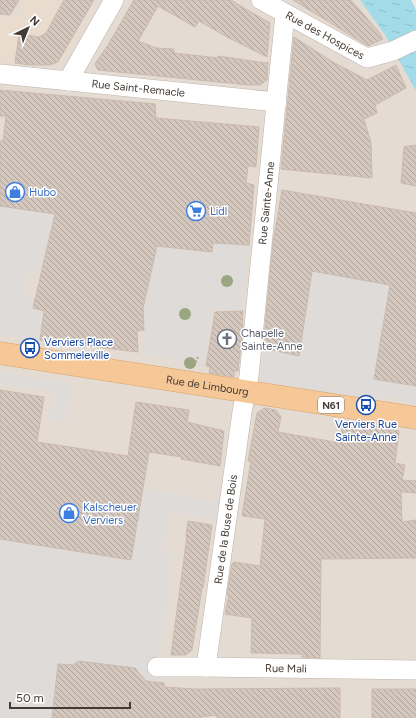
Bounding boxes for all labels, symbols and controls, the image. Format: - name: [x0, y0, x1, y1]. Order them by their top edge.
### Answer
- north arrow: [8, 8, 48, 48]
- street label: Rue des Hospices: [283, 9, 367, 62]
- text: N: [27, 13, 42, 29]
- street label: Rue Saint-Remacle: [91, 77, 186, 100]
- street label: Rue Sainte-Anne: [256, 161, 277, 245]
- shop icon: Hubo: [4, 181, 26, 203]
- place label: Hubo: [29, 186, 56, 199]
- supermarket icon: Lidl: [185, 200, 207, 222]
- place label: Lidl: [210, 205, 227, 218]
- place label: Chapelle Sainte-Anne: [241, 327, 303, 353]
- church icon: Chapelle Sainte-Anne: [216, 328, 238, 350]
- place label: Verviers Place Sommeleville: [44, 336, 113, 362]
- bus stop icon: Verviers Place Sommeleville: [19, 337, 41, 359]
- street label: Rue de Limbourg: [165, 373, 250, 399]
- bus stop icon: Verviers Rue Sainte-Anne: [355, 394, 377, 416]
- road number: N61: [318, 397, 344, 413]
- place label: Verviers Rue Sainte-Anne: [335, 418, 397, 444]
- street label: Rue de la Buse de Bois: [212, 474, 240, 585]
- place label: Kalscheuer Verviers: [83, 501, 137, 527]
- shop icon: Kalscheuer Verviers: [58, 502, 80, 524]
- street label: Rue Mali: [265, 662, 307, 675]
- scale bar: [10, 684, 130, 710]
- text: 50 m: [16, 691, 44, 705]

